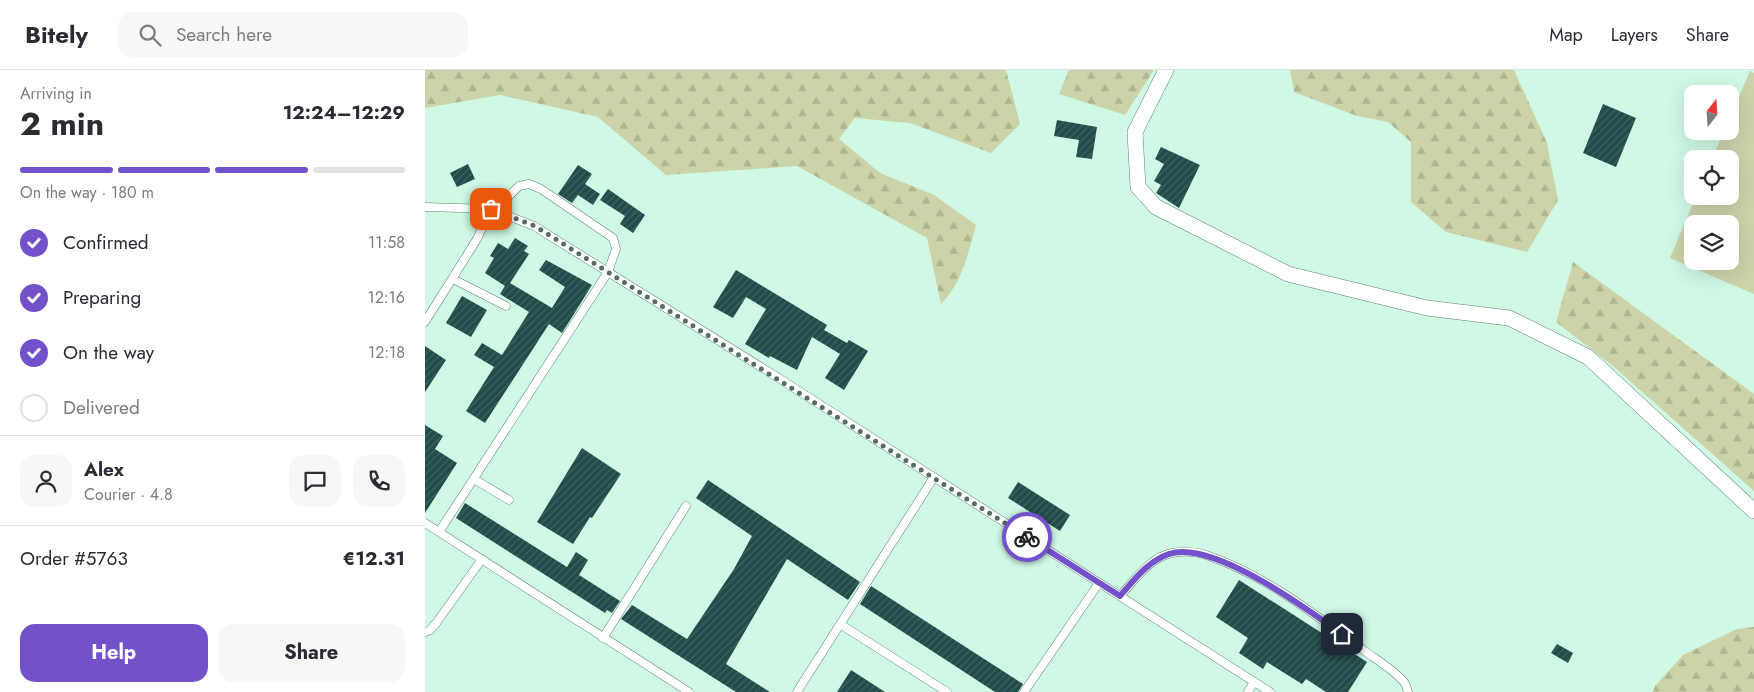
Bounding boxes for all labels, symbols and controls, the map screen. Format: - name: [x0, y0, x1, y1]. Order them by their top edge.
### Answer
- search box: [118, 12, 468, 57]
- text: Bitely: [25, 17, 88, 52]
- icon: search: [136, 21, 164, 49]
- text: Search here: [176, 21, 272, 48]
- text: Map: [1549, 22, 1583, 48]
- text: Layers: [1611, 22, 1658, 48]
- text: Share: [1686, 22, 1729, 48]
- text: Arriving in: [20, 82, 92, 105]
- north arrow: [1684, 85, 1739, 140]
- map controls: [1684, 85, 1739, 270]
- text: 12:24–12:29: [283, 99, 405, 126]
- text: 2 min: [20, 101, 104, 147]
- button: locate: [1684, 150, 1739, 205]
- text: On the way · 180 m: [20, 181, 154, 204]
- pin: [470, 188, 512, 230]
- icon: bag: [477, 195, 505, 223]
- button: layers: [1684, 215, 1739, 270]
- icon: check: [20, 229, 48, 257]
- text: Confirmed: [63, 229, 149, 256]
- text: 11:58: [368, 231, 405, 254]
- icon: check: [20, 284, 48, 312]
- text: Preparing: [63, 284, 141, 311]
- text: 12:16: [367, 286, 405, 309]
- icon: check: [20, 339, 48, 367]
- text: On the way: [63, 339, 154, 366]
- text: 12:18: [368, 341, 405, 364]
- text: Delivered: [63, 394, 140, 421]
- button: person: [20, 455, 72, 507]
- button: chat: [289, 455, 341, 507]
- button: phone: [353, 455, 405, 507]
- text: Alex: [84, 456, 124, 483]
- text: Courier · 4.8: [84, 483, 173, 506]
- courier: [1002, 512, 1052, 562]
- icon: bike: [1013, 523, 1041, 551]
- text: Order #5763: [20, 545, 128, 572]
- text: €12.31: [343, 545, 405, 572]
- pin: [1321, 613, 1363, 655]
- icon: home: [1328, 620, 1356, 648]
- button: Help: [20, 624, 208, 682]
- button: Share: [218, 624, 405, 682]

